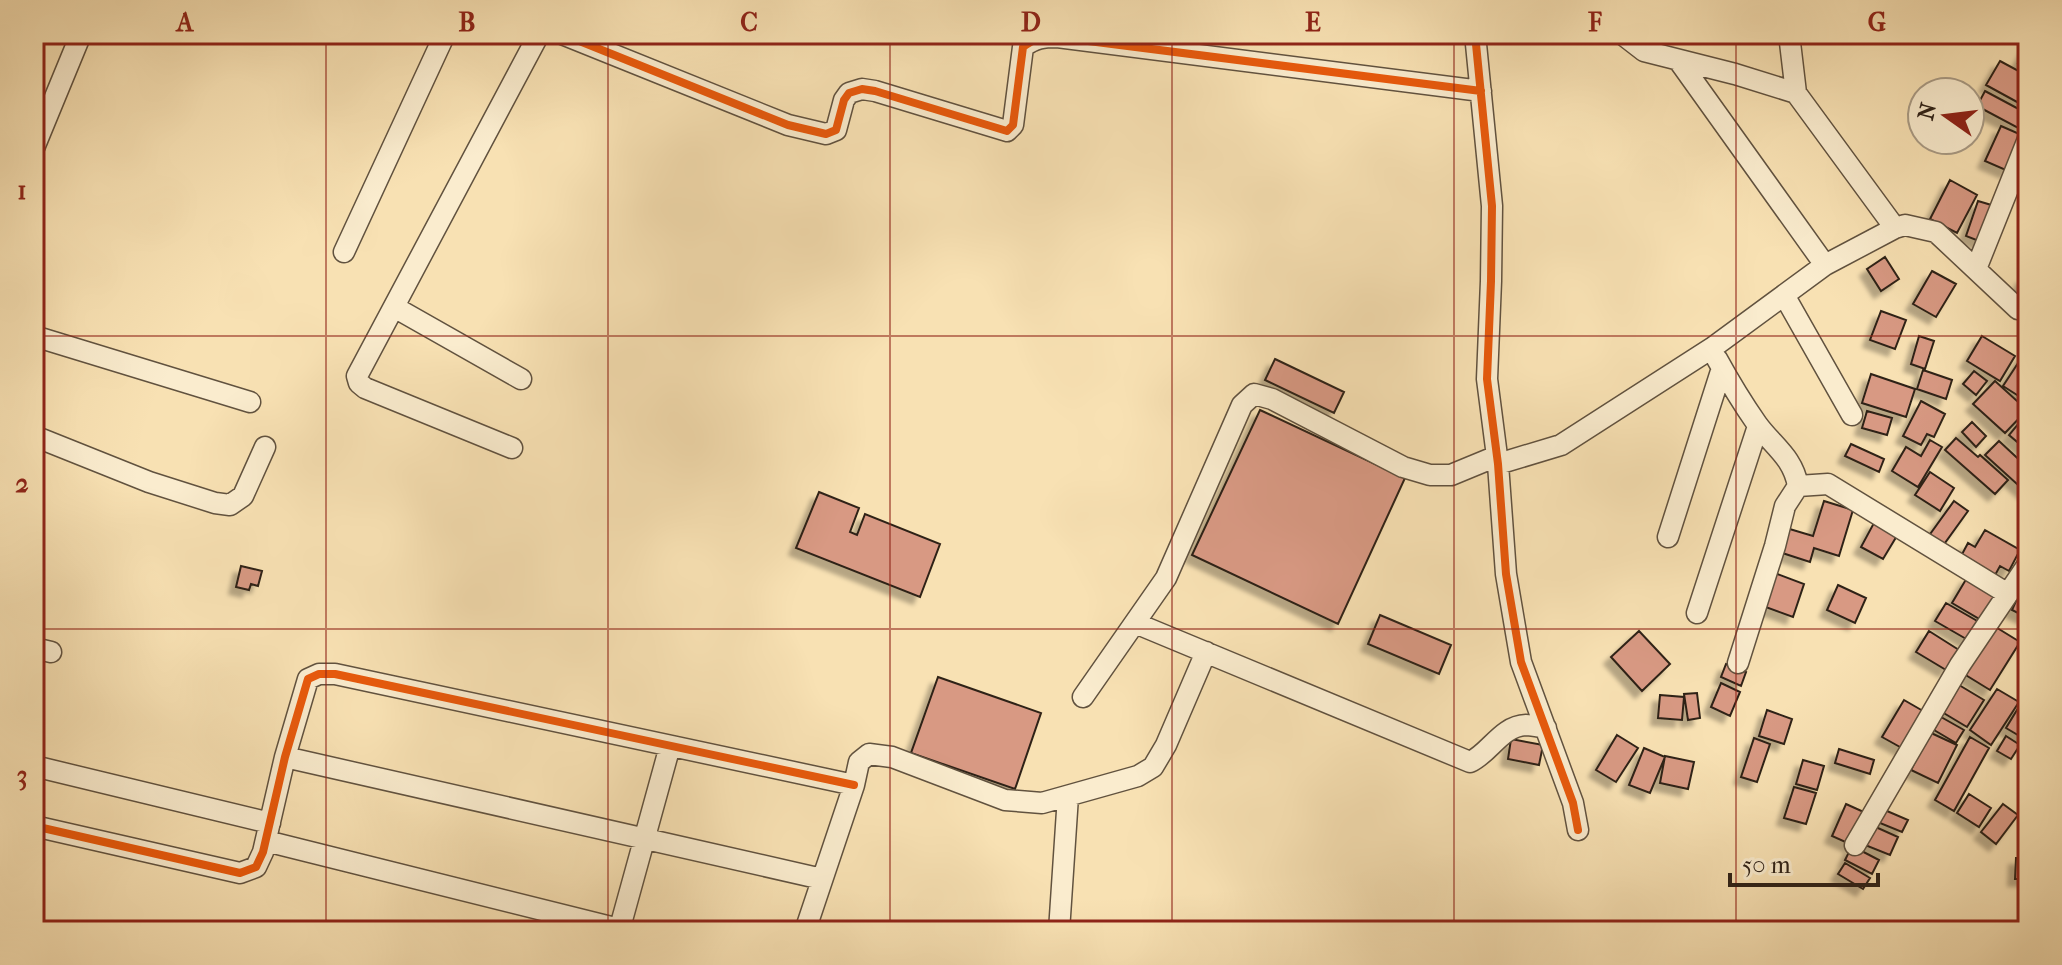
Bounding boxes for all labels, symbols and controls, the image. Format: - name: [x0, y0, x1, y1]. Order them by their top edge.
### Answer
- text: A: [175, 7, 195, 38]
- text: B: [459, 7, 476, 38]
- text: C: [740, 7, 758, 38]
- text: D: [1021, 7, 1041, 38]
- text: E: [1305, 7, 1321, 38]
- text: F: [1587, 7, 1602, 38]
- text: G: [1868, 7, 1886, 38]
- north arrow: [1906, 76, 1986, 156]
- text: N: [1913, 100, 1942, 123]
- text: 1: [17, 175, 27, 206]
- text: 2: [15, 468, 29, 499]
- text: 3: [17, 760, 27, 791]
- scale bar: [1730, 837, 1878, 887]
- text: 50 m: [1742, 851, 1791, 879]

